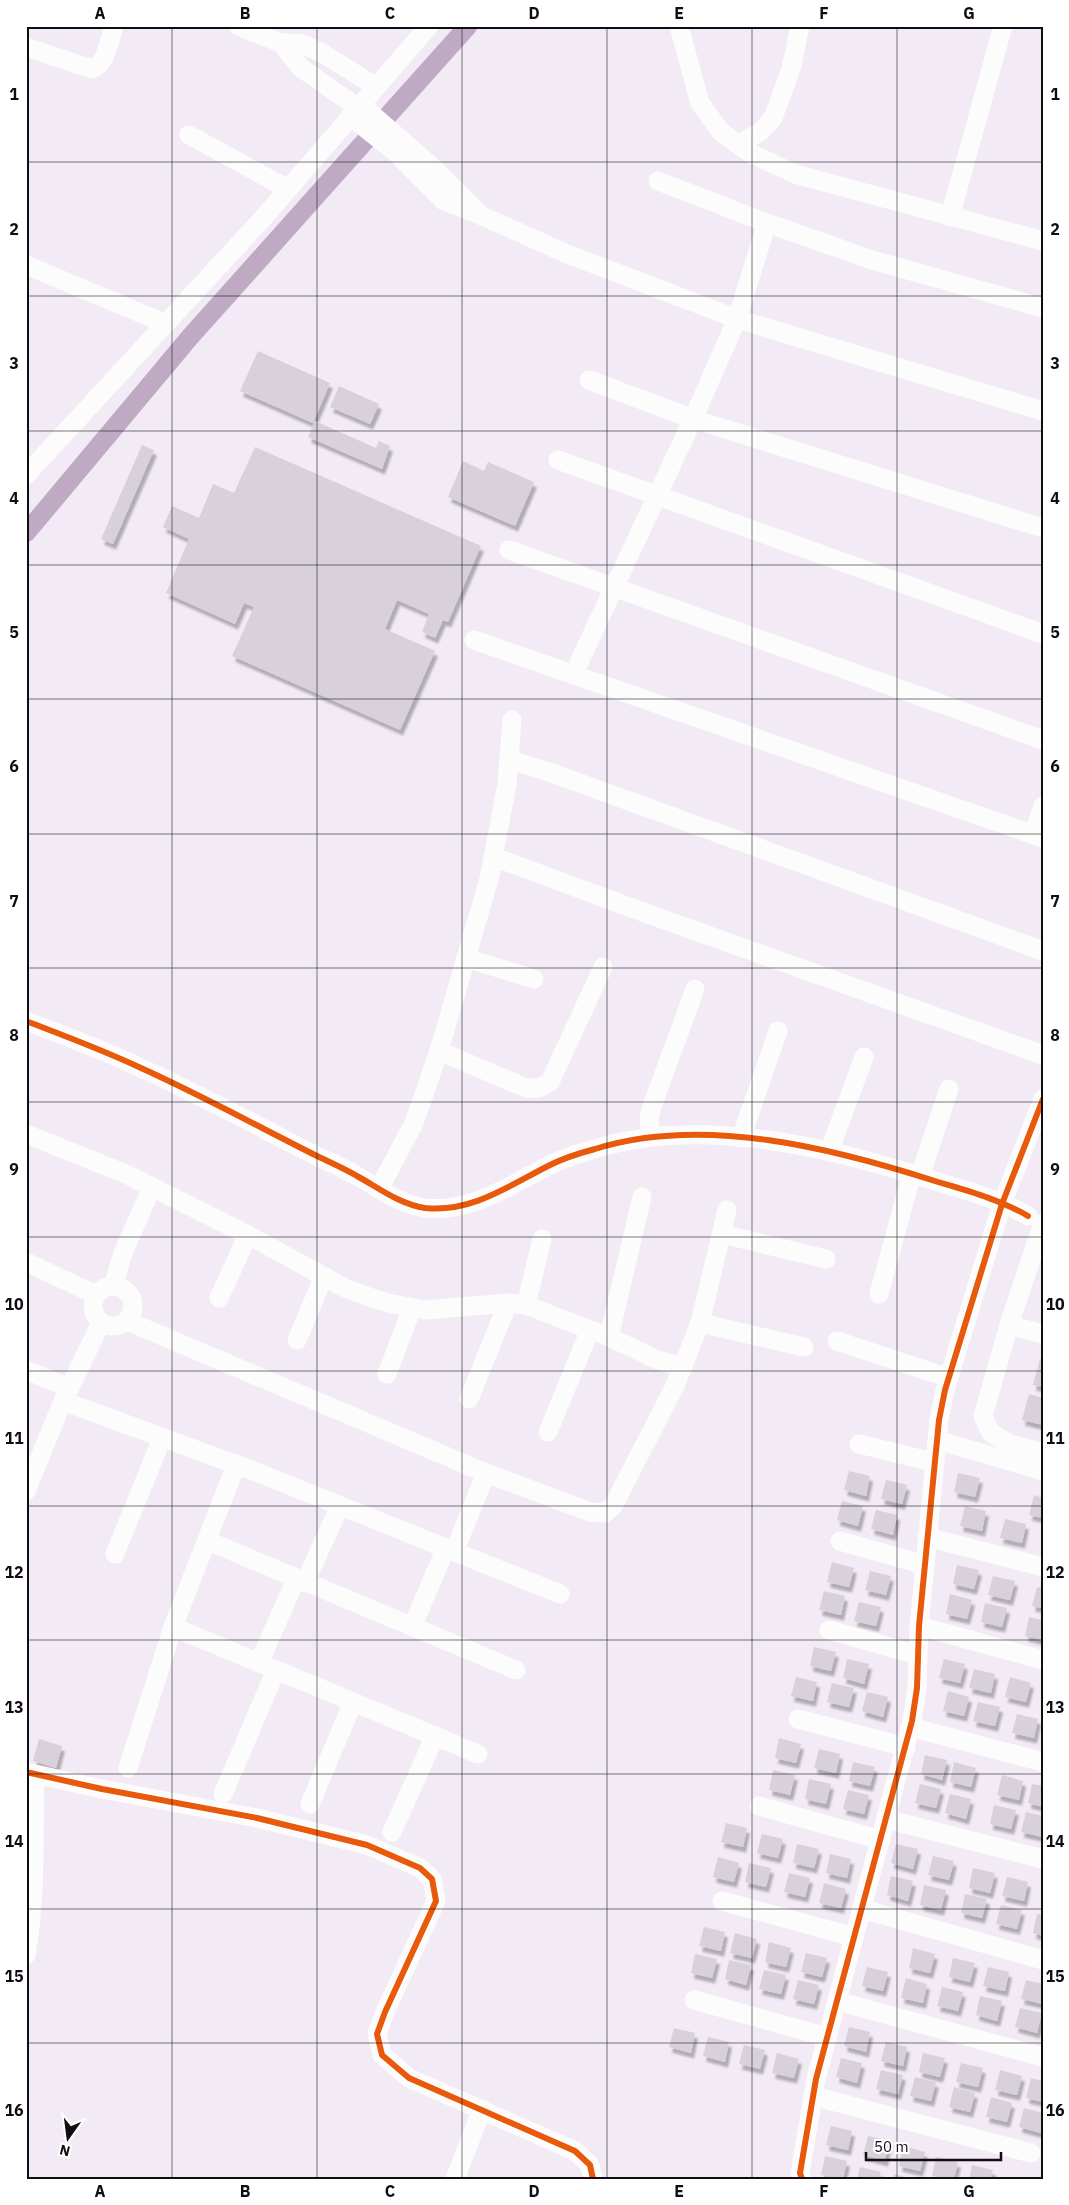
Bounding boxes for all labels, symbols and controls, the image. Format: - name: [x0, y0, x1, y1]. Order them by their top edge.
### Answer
- text: A: [95, 3, 106, 23]
- text: B: [240, 3, 251, 23]
- text: C: [385, 3, 395, 23]
- text: D: [528, 3, 540, 23]
- text: E: [674, 3, 684, 23]
- text: F: [819, 3, 829, 23]
- text: G: [963, 3, 975, 23]
- text: 1: [9, 84, 19, 104]
- text: 1: [1050, 84, 1060, 104]
- text: 2: [9, 219, 19, 239]
- text: 2: [1050, 219, 1060, 239]
- text: 3: [9, 353, 19, 373]
- text: 3: [1050, 353, 1060, 373]
- text: 4: [9, 488, 19, 508]
- text: 4: [1050, 488, 1060, 508]
- text: 5: [9, 622, 19, 642]
- text: 5: [1050, 622, 1060, 642]
- text: 6: [9, 756, 19, 776]
- text: 6: [1050, 756, 1060, 776]
- text: 7: [9, 891, 19, 911]
- text: 7: [1050, 891, 1060, 911]
- text: 8: [9, 1025, 19, 1045]
- text: 8: [1050, 1025, 1060, 1045]
- text: 9: [9, 1159, 19, 1179]
- text: 9: [1050, 1159, 1060, 1179]
- text: 10: [4, 1294, 24, 1314]
- text: 10: [1045, 1294, 1065, 1314]
- text: 11: [4, 1428, 24, 1448]
- text: 11: [1045, 1428, 1065, 1448]
- text: 12: [4, 1562, 24, 1582]
- text: 12: [1045, 1562, 1065, 1582]
- text: 13: [4, 1697, 24, 1717]
- text: 13: [1045, 1697, 1065, 1717]
- text: 14: [4, 1831, 24, 1851]
- text: 14: [1045, 1831, 1065, 1851]
- text: 15: [4, 1966, 24, 1986]
- text: 15: [1045, 1966, 1065, 1986]
- text: 16: [4, 2100, 24, 2120]
- text: 16: [1045, 2100, 1065, 2120]
- north arrow: [42, 2112, 92, 2162]
- scale bar: [866, 2130, 1002, 2162]
- text: 50 m: [874, 2137, 909, 2156]
- text: N: [58, 2141, 72, 2161]
- text: A: [95, 2181, 106, 2201]
- text: B: [240, 2181, 251, 2201]
- text: C: [385, 2181, 395, 2201]
- text: D: [528, 2181, 540, 2201]
- text: E: [674, 2181, 684, 2201]
- text: F: [819, 2181, 829, 2201]
- text: G: [963, 2181, 975, 2201]

